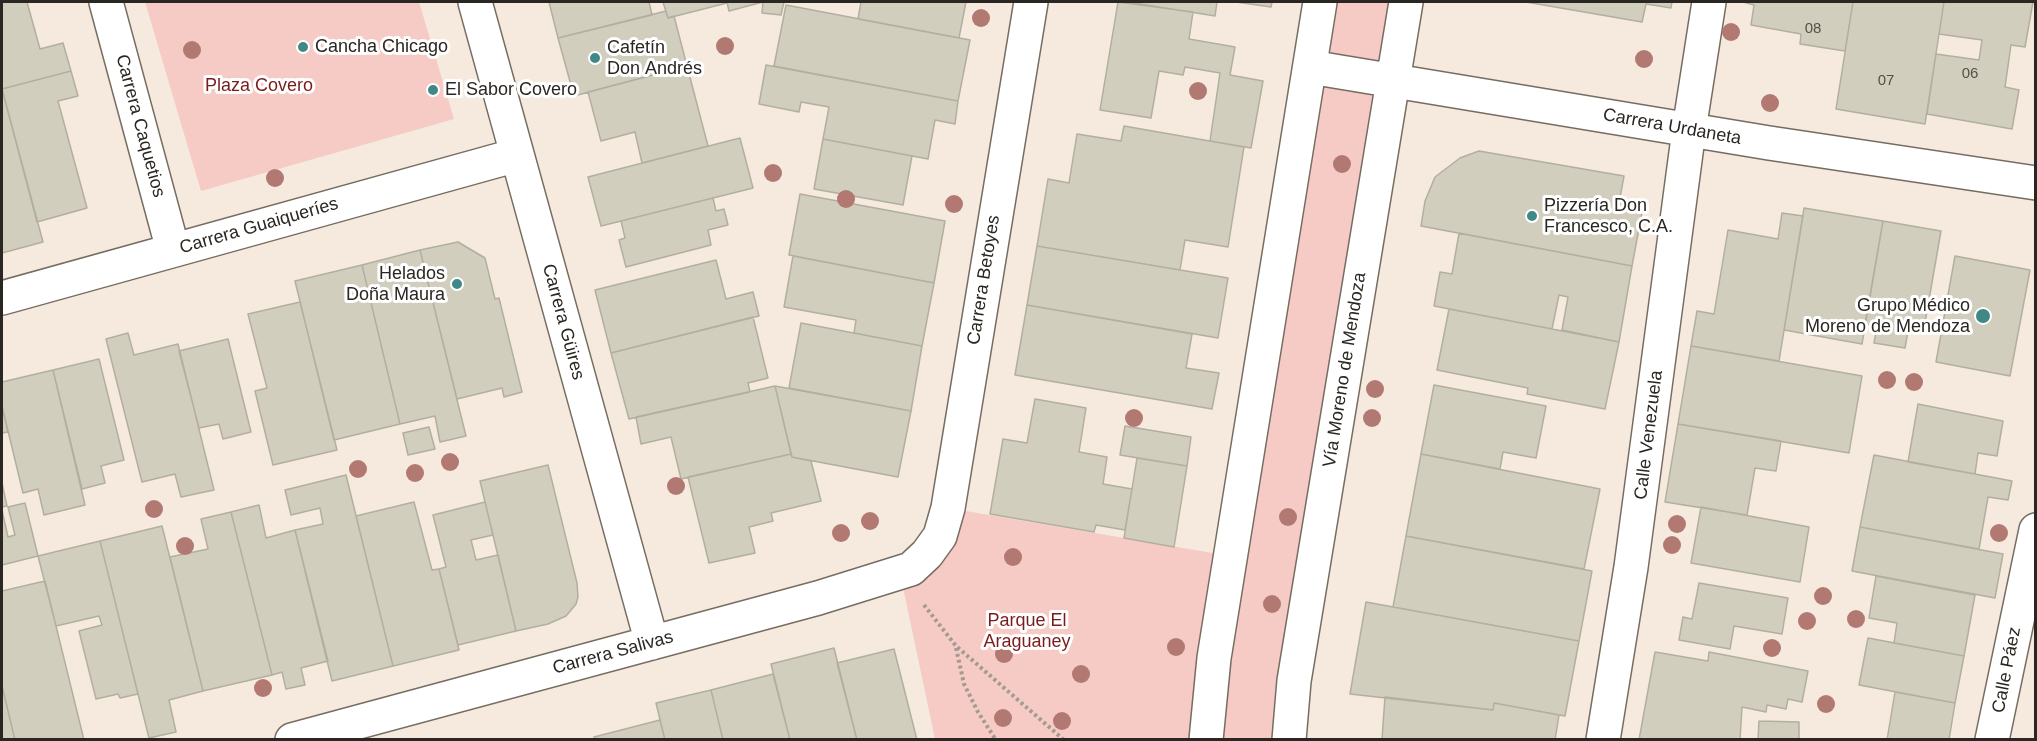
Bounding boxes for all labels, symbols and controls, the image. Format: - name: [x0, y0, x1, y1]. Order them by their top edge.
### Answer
- house number: 08: [1805, 20, 1821, 38]
- place label: Cancha Chicago: [315, 36, 448, 58]
- place label: Cafetín Don Andrés: [607, 37, 702, 80]
- marker: Cancha Chicago: [296, 40, 310, 54]
- marker: Cafetín Don Andrés: [588, 51, 602, 65]
- street label: Carrera Caquetios: [111, 52, 169, 200]
- house number: 06: [1962, 65, 1978, 83]
- house number: 07: [1878, 72, 1894, 90]
- park label: Plaza Covero: [205, 75, 313, 97]
- place label: El Sabor Covero: [445, 79, 577, 101]
- marker: El Sabor Covero: [426, 83, 440, 97]
- street label: Carrera Urdaneta: [1601, 104, 1743, 150]
- street label: Carrera Guaiqueríes: [177, 193, 341, 259]
- place label: Pizzería Don Francesco, C.A.: [1544, 195, 1673, 238]
- marker: Pizzería Don Francesco, C.A.: [1525, 209, 1539, 223]
- street label: Carrera Betoyes: [963, 214, 1005, 346]
- street label: Carrera Güires: [537, 262, 589, 382]
- place label: Helados Doña Maura: [346, 263, 445, 306]
- street label: Vía Moreno de Mendoza: [1319, 271, 1371, 469]
- marker: Helados Doña Maura: [450, 277, 464, 291]
- place label: Grupo Médico Moreno de Mendoza: [1805, 295, 1970, 338]
- marker: Grupo Médico Moreno de Mendoza: [1974, 307, 1992, 325]
- street label: Calle Venezuela: [1630, 369, 1668, 501]
- park label: Parque El Araguaney: [983, 610, 1071, 652]
- street label: Calle Páez: [1988, 625, 2026, 715]
- street label: Carrera Salivas: [550, 627, 676, 679]

